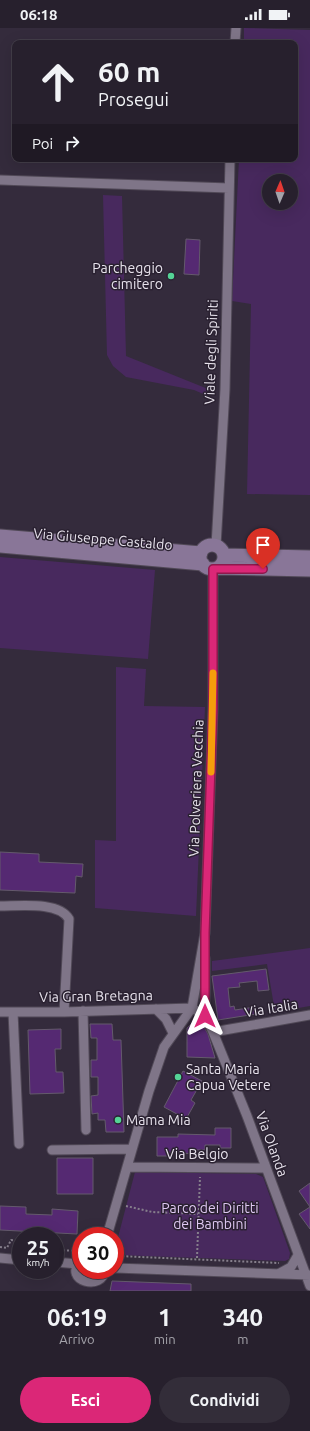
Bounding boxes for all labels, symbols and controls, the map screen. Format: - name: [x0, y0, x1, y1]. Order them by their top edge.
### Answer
- text: 06:18: [20, 6, 58, 23]
- icon: ahead: [32, 56, 84, 108]
- text: 60 m: [98, 56, 160, 87]
- text: Prosegui: [98, 89, 169, 109]
- icon: right: [61, 132, 83, 154]
- text: Poi: [32, 135, 53, 152]
- north arrow: [262, 174, 298, 210]
- map controls: [262, 174, 298, 210]
- place label: Parcheggio cimitero: [92, 260, 163, 292]
- marker: Parcheggio cimitero: [166, 271, 176, 281]
- street label: Viale degli Spiriti: [201, 299, 221, 405]
- street label: Via Giuseppe Castaldo: [33, 525, 173, 553]
- pin: [246, 528, 280, 569]
- icon: arrive: [252, 534, 274, 556]
- street label: Via Polveriera Vecchia: [186, 719, 206, 857]
- street label: Via Gran Bretagna: [39, 987, 153, 1005]
- position arrow: [184, 995, 226, 1037]
- street label: Via Italia: [243, 996, 299, 1020]
- place label: Santa Maria Capua Vetere: [186, 1061, 271, 1093]
- marker: Santa Maria Capua Vetere: [173, 1072, 183, 1082]
- street label: Via Olanda: [253, 1109, 291, 1179]
- place label: Mama Mia: [126, 1112, 191, 1128]
- marker: Mama Mia: [113, 1115, 123, 1125]
- street label: Via Belgio: [165, 1146, 229, 1162]
- park label: Parco dei Diritti dei Bambini: [161, 1200, 259, 1232]
- speed limit sign: 30: [72, 1227, 124, 1279]
- text: 25: [27, 1236, 49, 1259]
- text: km/h: [26, 1257, 50, 1268]
- text: 06:19: [47, 1304, 107, 1331]
- text: 1: [158, 1304, 171, 1331]
- text: 340: [223, 1304, 263, 1331]
- text: Arrivo: [59, 1332, 95, 1346]
- text: min: [154, 1332, 176, 1346]
- text: m: [237, 1332, 248, 1346]
- button: Esci: [20, 1377, 151, 1423]
- button: Condividi: [159, 1377, 290, 1423]

